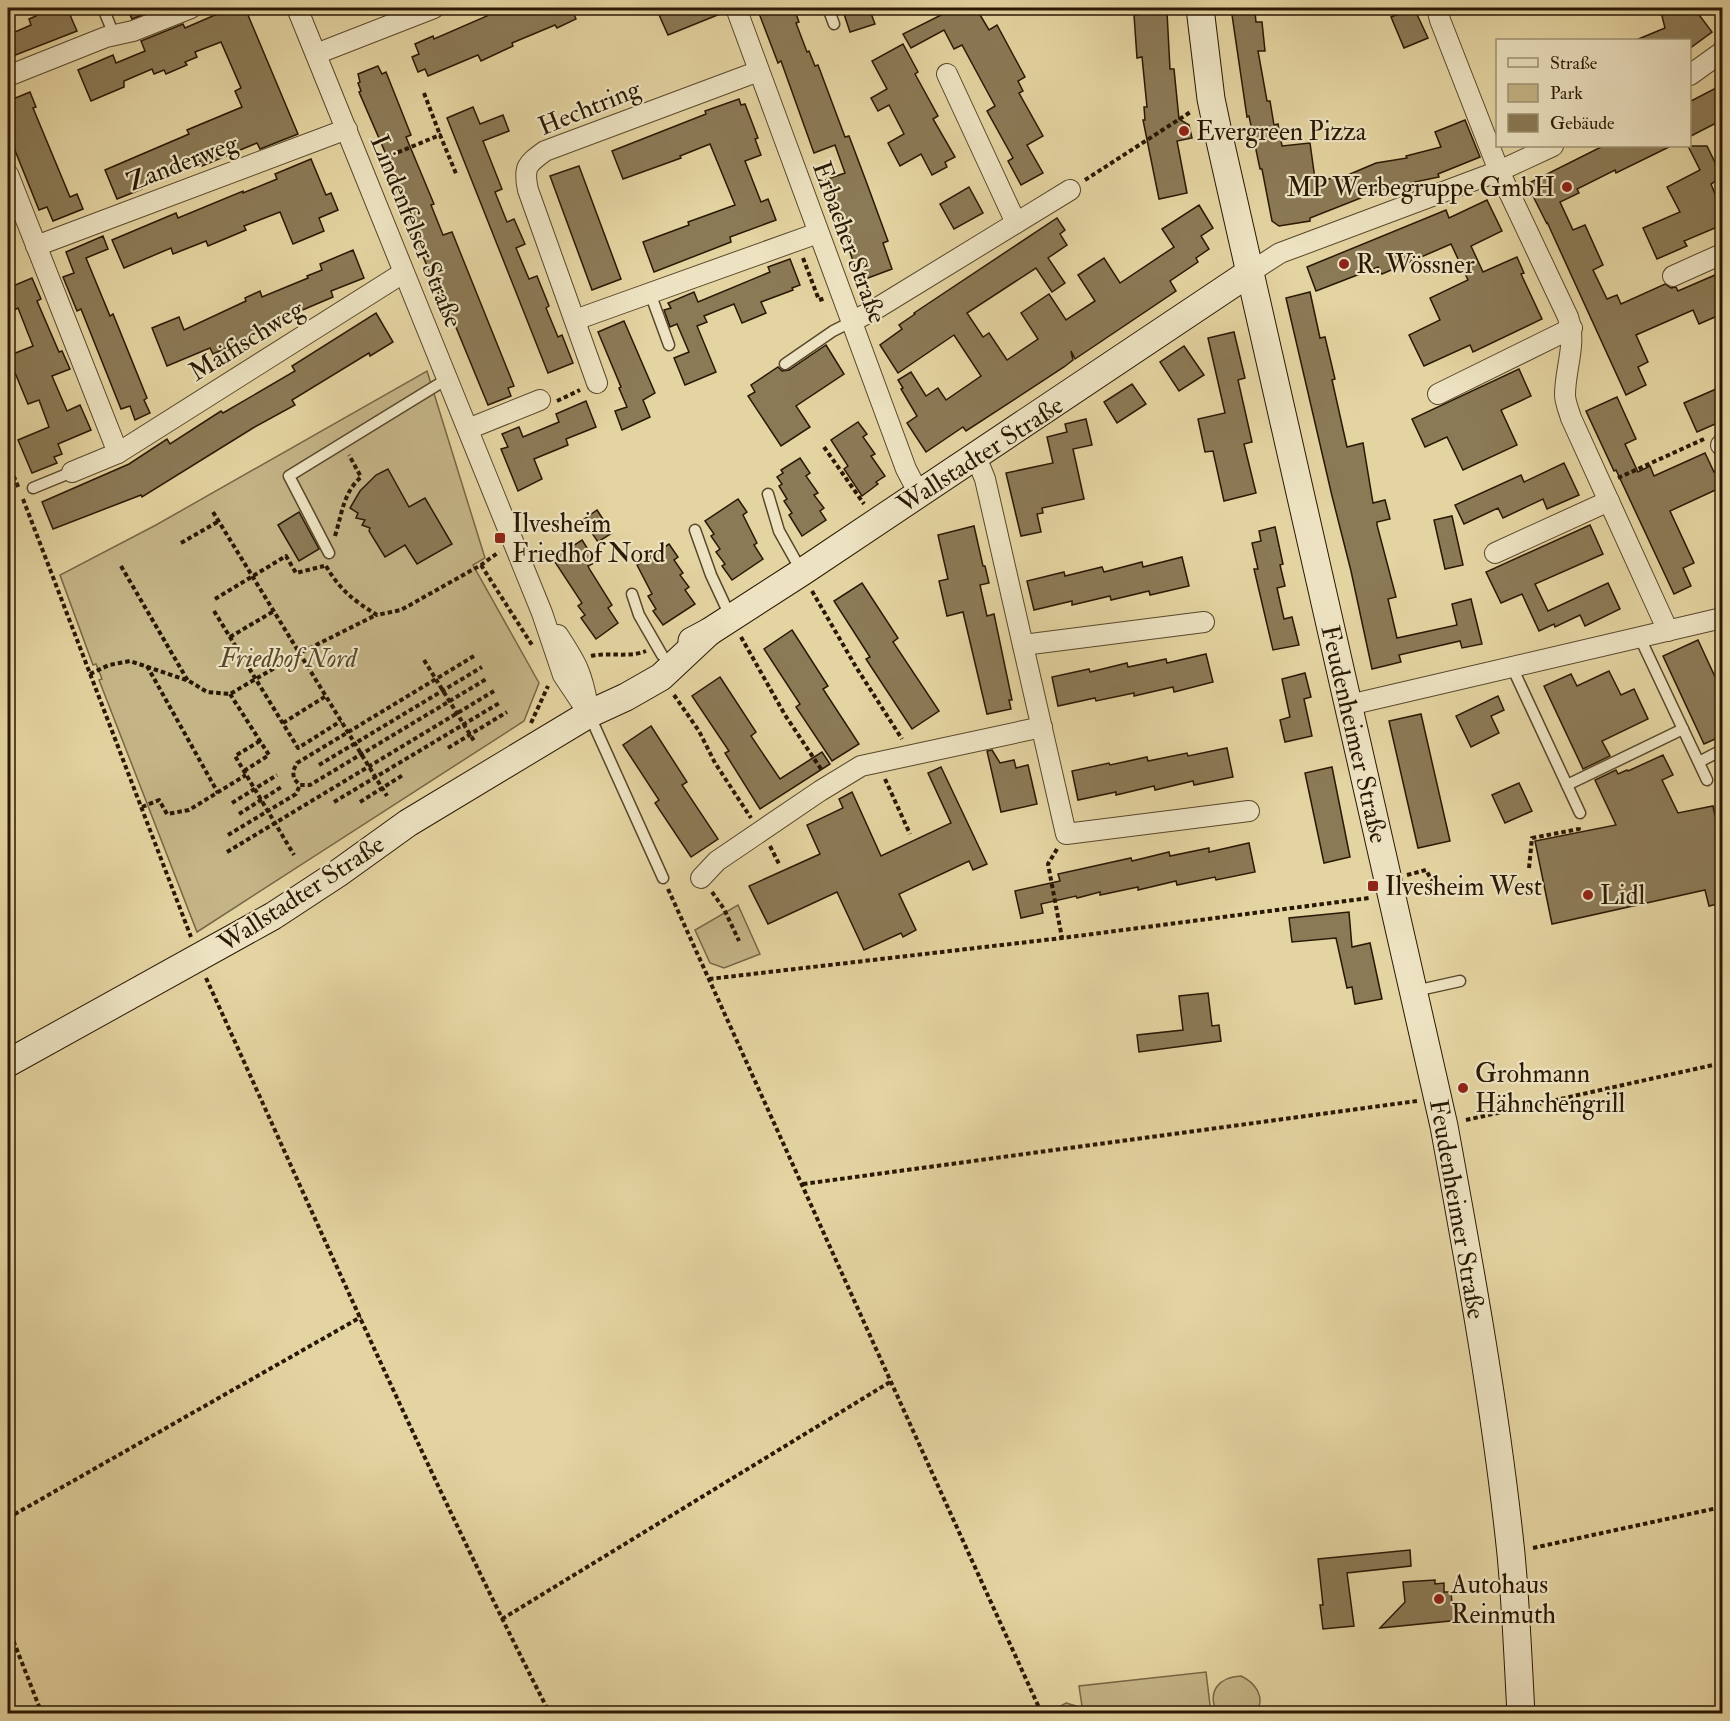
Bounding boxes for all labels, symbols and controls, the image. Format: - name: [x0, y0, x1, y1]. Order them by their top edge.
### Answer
- legend: [1496, 39, 1691, 147]
- text: Straße: [1550, 52, 1598, 75]
- street label: Hechtring: [534, 73, 646, 143]
- text: Park: [1550, 82, 1583, 105]
- text: Gebäude: [1550, 112, 1615, 135]
- place label: Evergreen Pizza: [1196, 116, 1367, 148]
- marker: Evergreen Pizza: [1177, 124, 1191, 138]
- street label: Zanderweg: [122, 127, 244, 199]
- street label: Lindenfelser Straße: [363, 130, 469, 333]
- street label: Erbacher Straße: [805, 157, 893, 328]
- place label: MP Werbegruppe GmbH: [1287, 172, 1555, 205]
- marker: MP Werbegruppe GmbH: [1560, 180, 1574, 194]
- place label: R. Wössner: [1356, 249, 1475, 281]
- marker: R. Wössner: [1337, 257, 1351, 271]
- street label: Maifischweg: [183, 292, 311, 389]
- street label: Wallstadter Straße: [891, 389, 1070, 521]
- place label: Ilvesheim Friedhof Nord: [512, 508, 666, 570]
- marker: Ilvesheim Friedhof Nord: [493, 531, 507, 545]
- street label: Feudenheimer Straße: [1313, 622, 1395, 846]
- park label: Friedhof Nord: [217, 643, 359, 675]
- street label: Wallstadter Straße: [212, 828, 391, 960]
- place label: Ilvesheim West: [1385, 871, 1542, 903]
- marker: Ilvesheim West: [1366, 879, 1380, 893]
- place label: Lidl: [1600, 880, 1645, 912]
- marker: Lidl: [1581, 888, 1595, 902]
- place label: Grohmann Hähnchengrill: [1475, 1058, 1625, 1120]
- marker: Grohmann Hähnchengrill: [1456, 1081, 1470, 1095]
- street label: Feudenheimer Straße: [1422, 1097, 1492, 1322]
- place label: Autohaus Reinmuth: [1450, 1569, 1556, 1631]
- marker: Autohaus Reinmuth: [1432, 1592, 1446, 1606]

